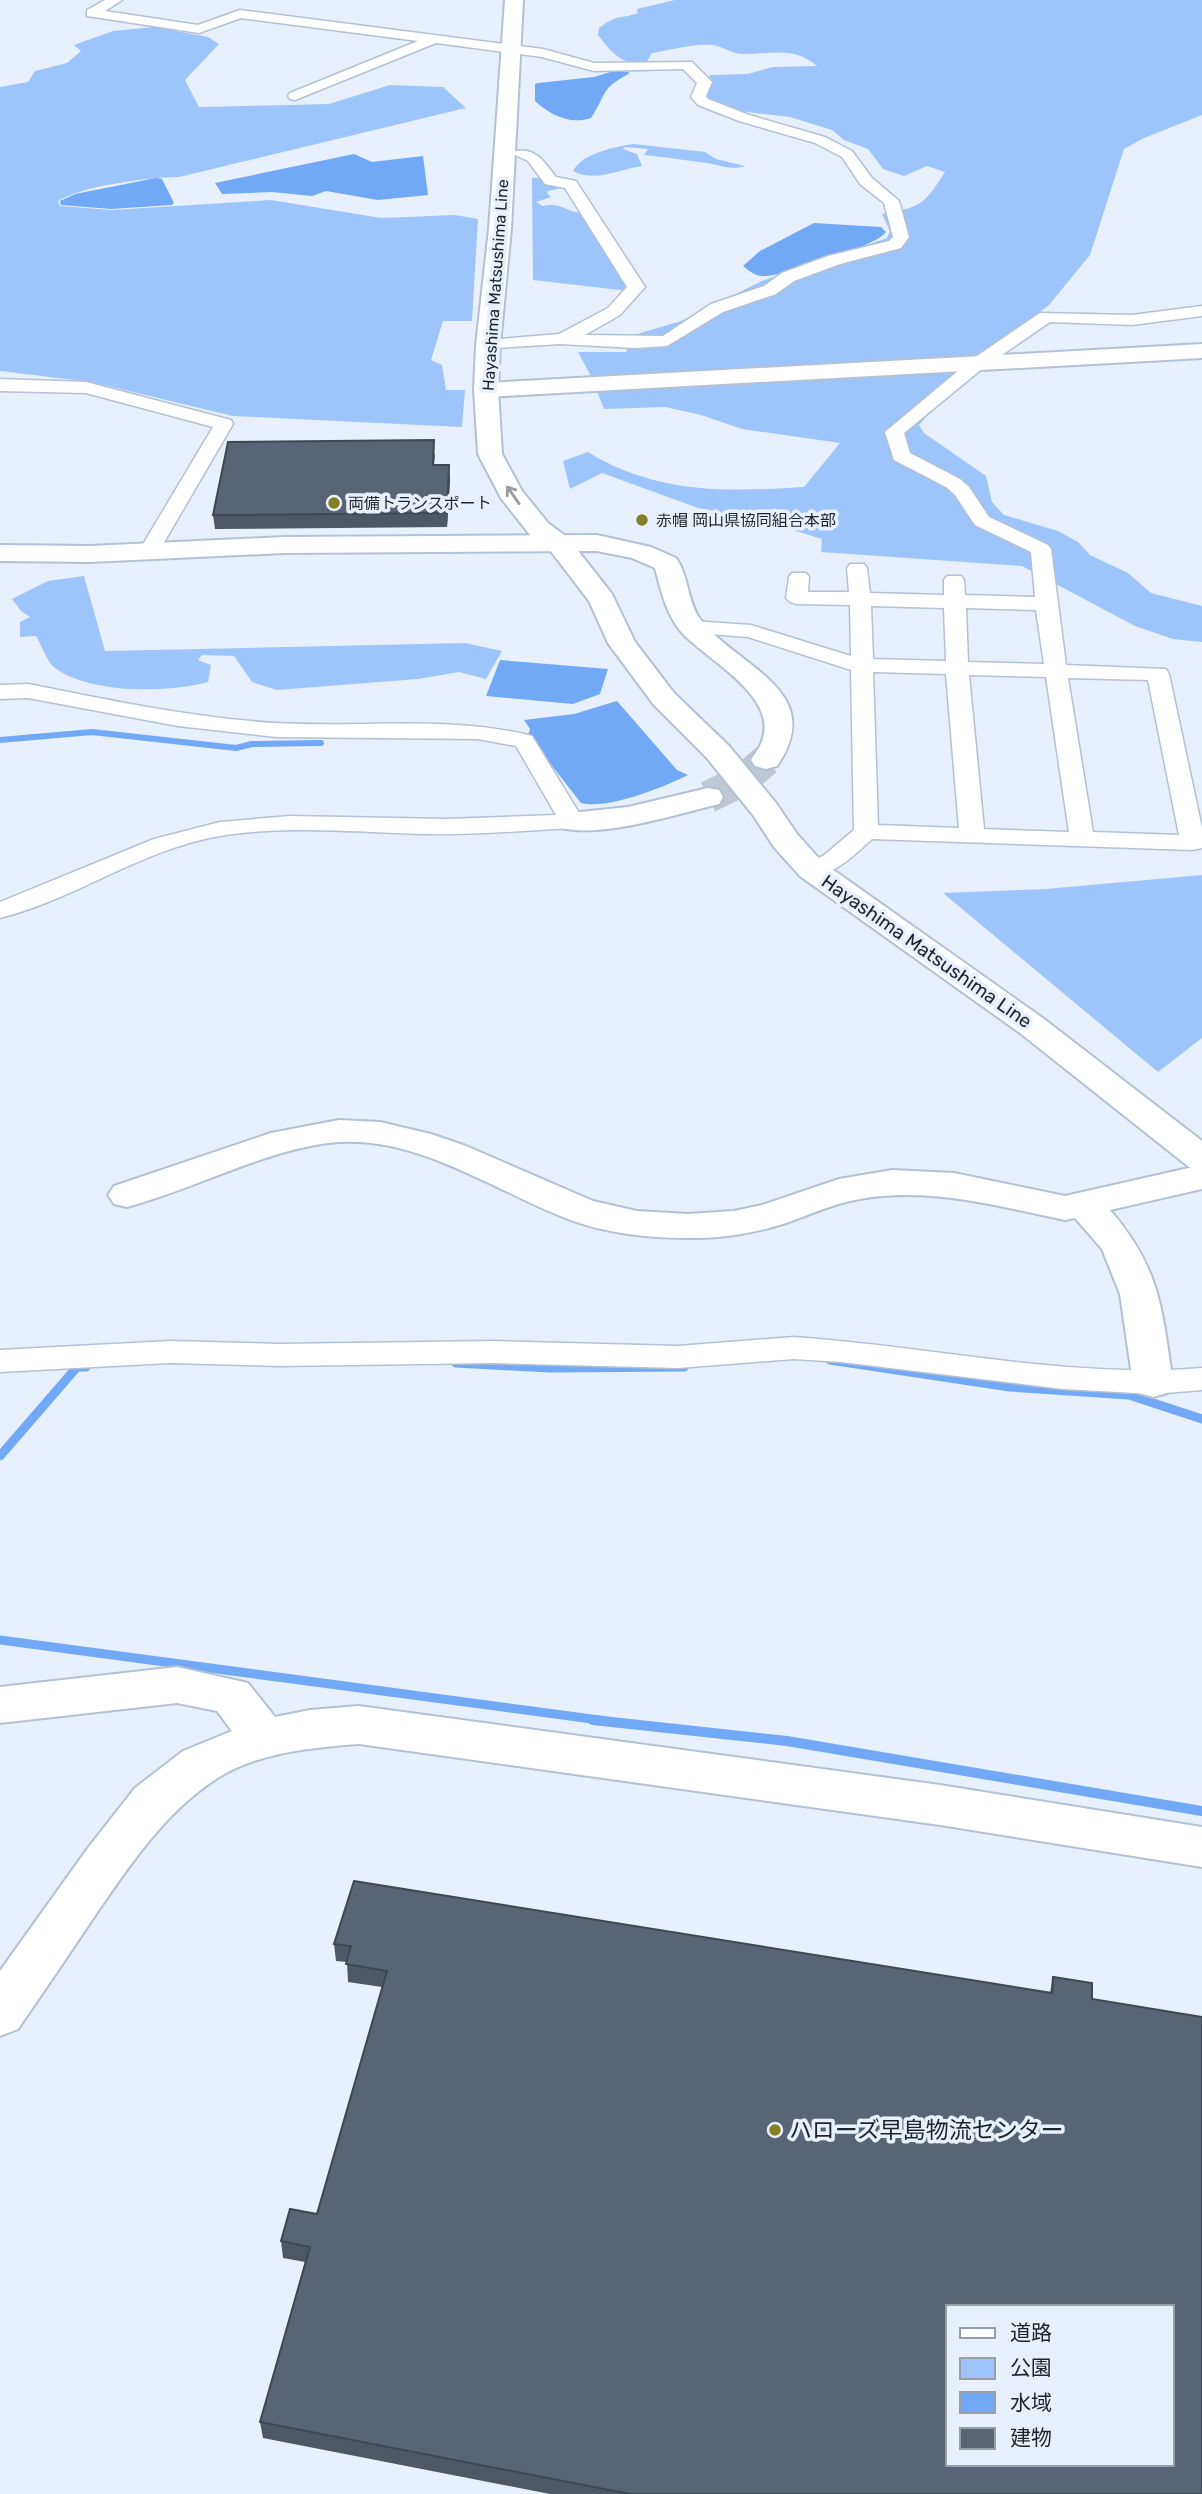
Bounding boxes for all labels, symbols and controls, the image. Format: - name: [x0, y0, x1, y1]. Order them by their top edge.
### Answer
- street label: Hayashima Matsushima Line: [479, 179, 512, 391]
- one-way arrow: [506, 486, 520, 505]
- place label: 両備トランスポート: [348, 494, 492, 513]
- marker: 両備トランスポート: [326, 495, 342, 511]
- place label: 赤帽 岡山県協同組合本部: [656, 511, 836, 530]
- marker: 赤帽 岡山県協同組合本部: [634, 512, 650, 528]
- street label: Hayashima Matsushima Line: [817, 870, 1036, 1033]
- place label: ハローズ早島物流センター: [789, 2116, 1064, 2144]
- marker: ハローズ早島物流センター: [767, 2122, 783, 2138]
- legend: [946, 2305, 1174, 2466]
- text: 道路: [1010, 2320, 1052, 2345]
- text: 公園: [1010, 2355, 1052, 2380]
- text: 水域: [1010, 2390, 1052, 2415]
- text: 建物: [1010, 2425, 1052, 2450]

